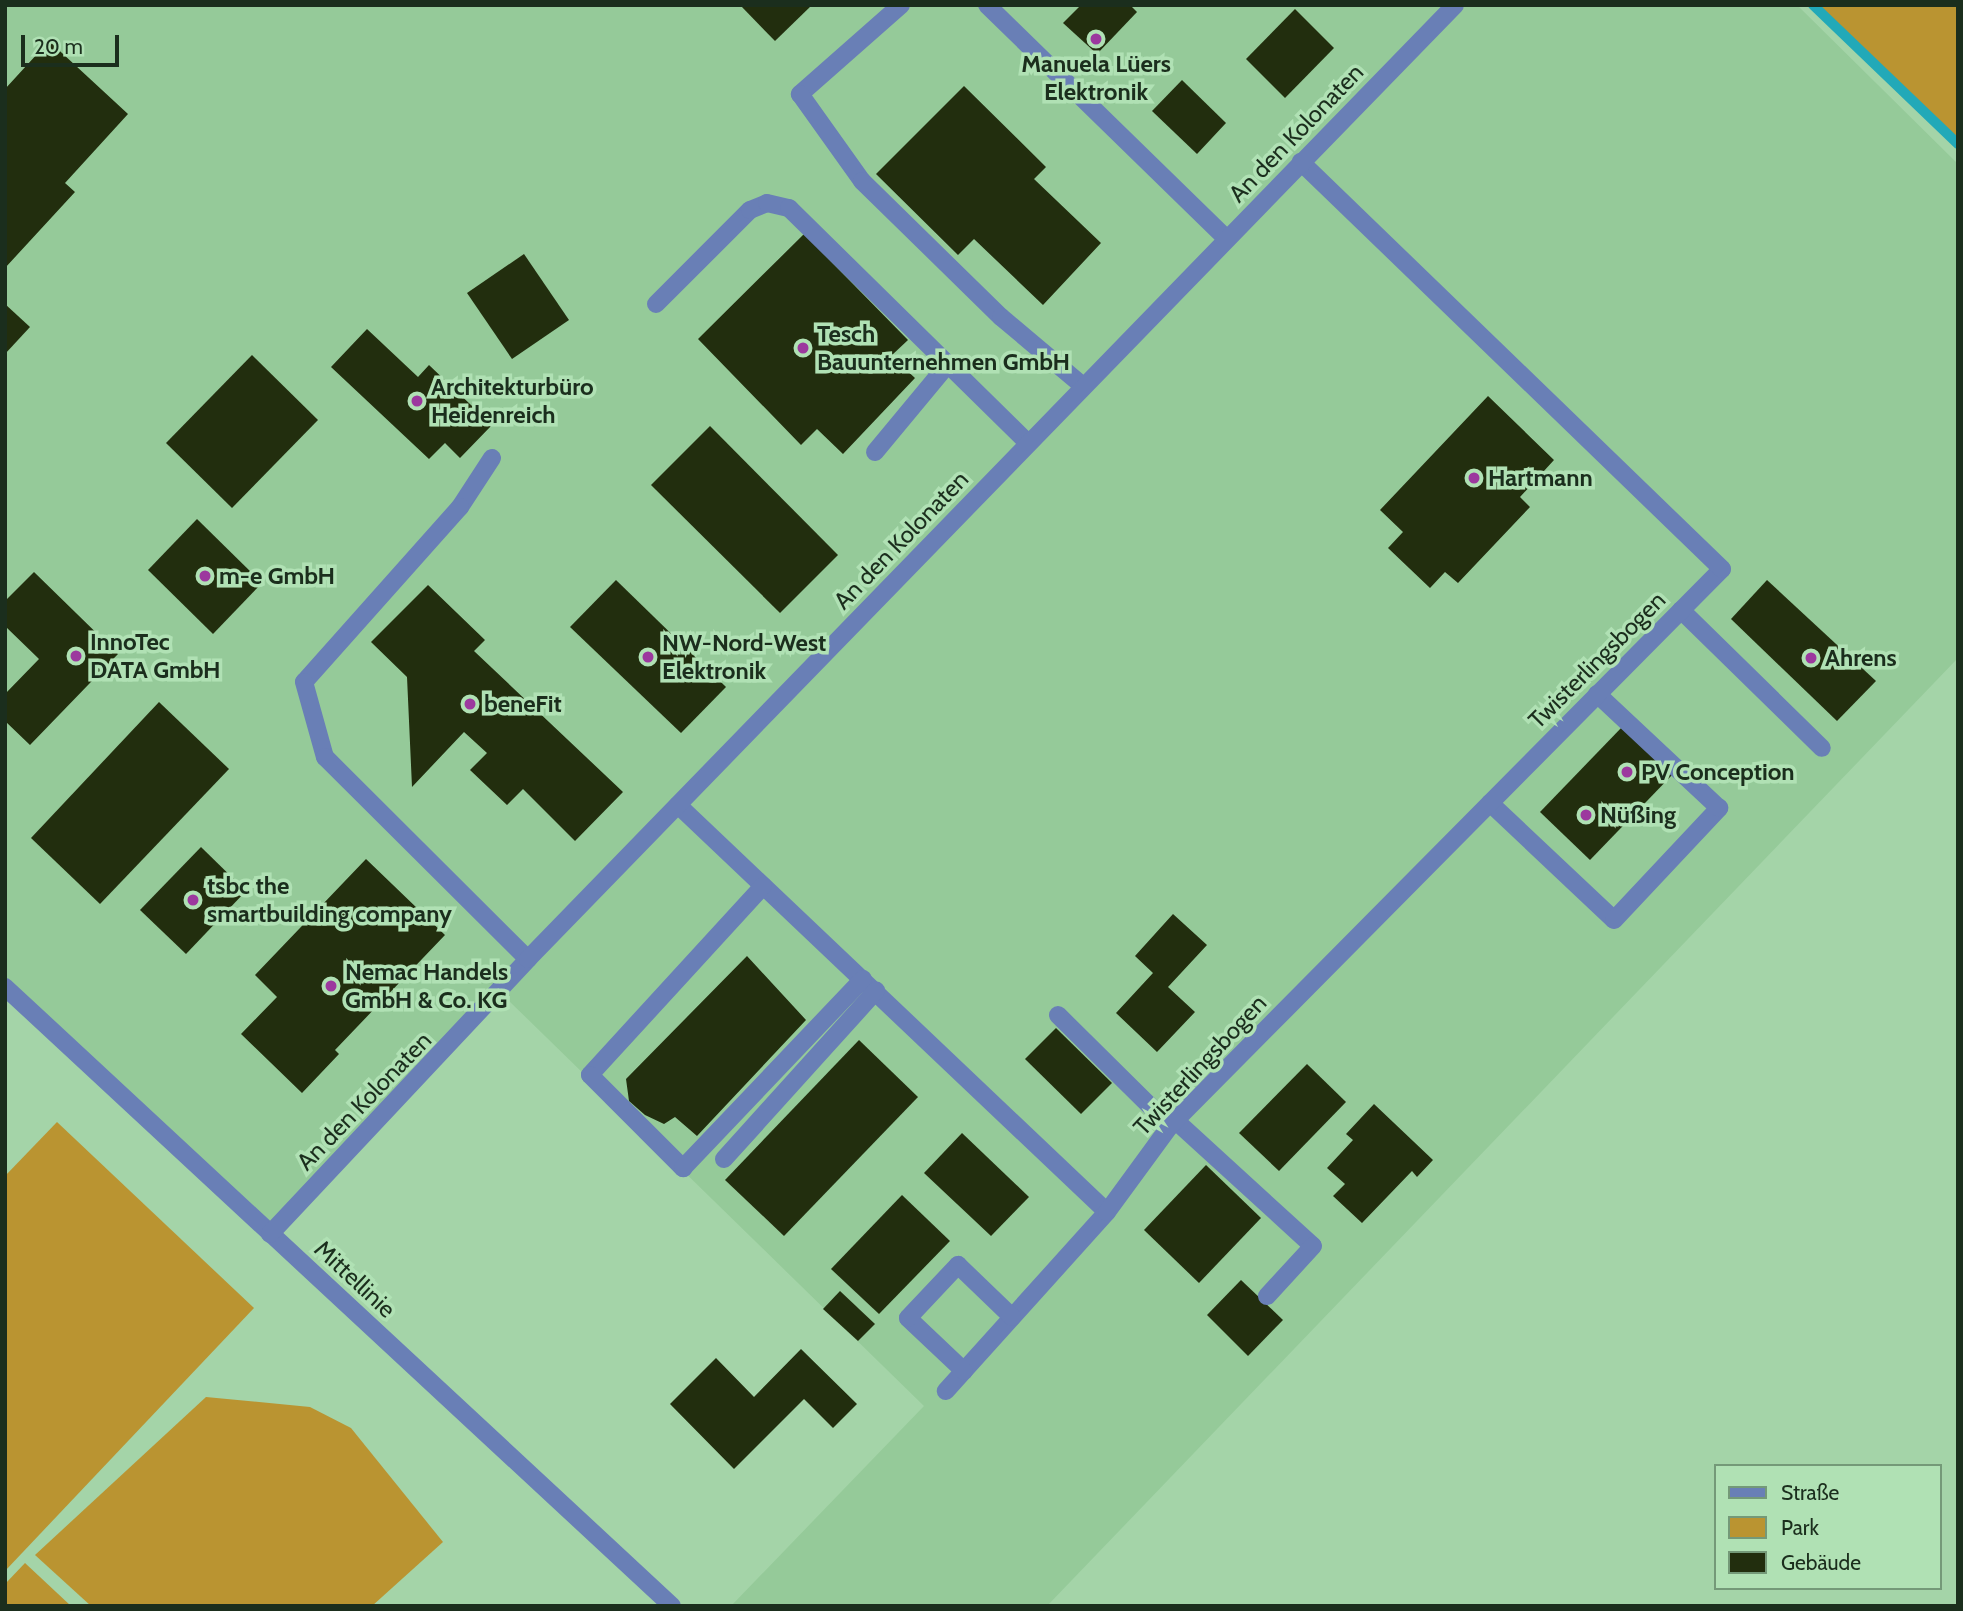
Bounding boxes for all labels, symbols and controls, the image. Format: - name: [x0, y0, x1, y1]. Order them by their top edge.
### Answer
- scale bar: [24, 21, 122, 65]
- marker: Manuela Lüers Elektronik: [1088, 31, 1104, 47]
- text: 20 m: [34, 34, 83, 59]
- place label: Manuela Lüers Elektronik: [1021, 50, 1171, 106]
- street label: An den Kolonaten: [1223, 58, 1369, 208]
- place label: Tesch Bauunternehmen GmbH: [817, 320, 1070, 376]
- marker: Tesch Bauunternehmen GmbH: [795, 340, 811, 356]
- place label: Architekturbüro Heidenreich: [431, 373, 594, 429]
- marker: Architekturbüro Heidenreich: [409, 393, 425, 409]
- place label: Hartmann: [1488, 464, 1593, 492]
- street label: An den Kolonaten: [828, 465, 974, 615]
- marker: Hartmann: [1466, 470, 1482, 486]
- place label: m-e GmbH: [219, 562, 335, 590]
- marker: m-e GmbH: [197, 568, 213, 584]
- street label: Twisterlingsbogen: [1523, 586, 1671, 734]
- place label: InnoTec DATA GmbH: [90, 628, 221, 684]
- place label: NW-Nord-West Elektronik: [662, 629, 826, 685]
- place label: Ahrens: [1825, 644, 1897, 672]
- marker: InnoTec DATA GmbH: [68, 648, 84, 664]
- marker: NW-Nord-West Elektronik: [640, 649, 656, 665]
- marker: Ahrens: [1803, 650, 1819, 666]
- place label: beneFit: [484, 690, 562, 718]
- marker: beneFit: [462, 696, 478, 712]
- place label: PV Conception: [1641, 758, 1795, 786]
- marker: PV Conception: [1619, 764, 1635, 780]
- place label: Nüßing: [1600, 801, 1676, 829]
- marker: Nüßing: [1578, 807, 1594, 823]
- place label: tsbc the smartbuilding company: [207, 872, 452, 928]
- marker: tsbc the smartbuilding company: [185, 892, 201, 908]
- place label: Nemac Handels GmbH & Co. KG: [345, 958, 508, 1014]
- marker: Nemac Handels GmbH & Co. KG: [323, 978, 339, 994]
- street label: Twisterlingsbogen: [1128, 989, 1272, 1141]
- street label: An den Kolonaten: [291, 1026, 437, 1176]
- street label: Mittellinie: [309, 1234, 401, 1324]
- legend: [1714, 1464, 1942, 1590]
- text: Straße: [1781, 1480, 1839, 1505]
- text: Park: [1781, 1515, 1819, 1540]
- text: Gebäude: [1781, 1550, 1861, 1575]

